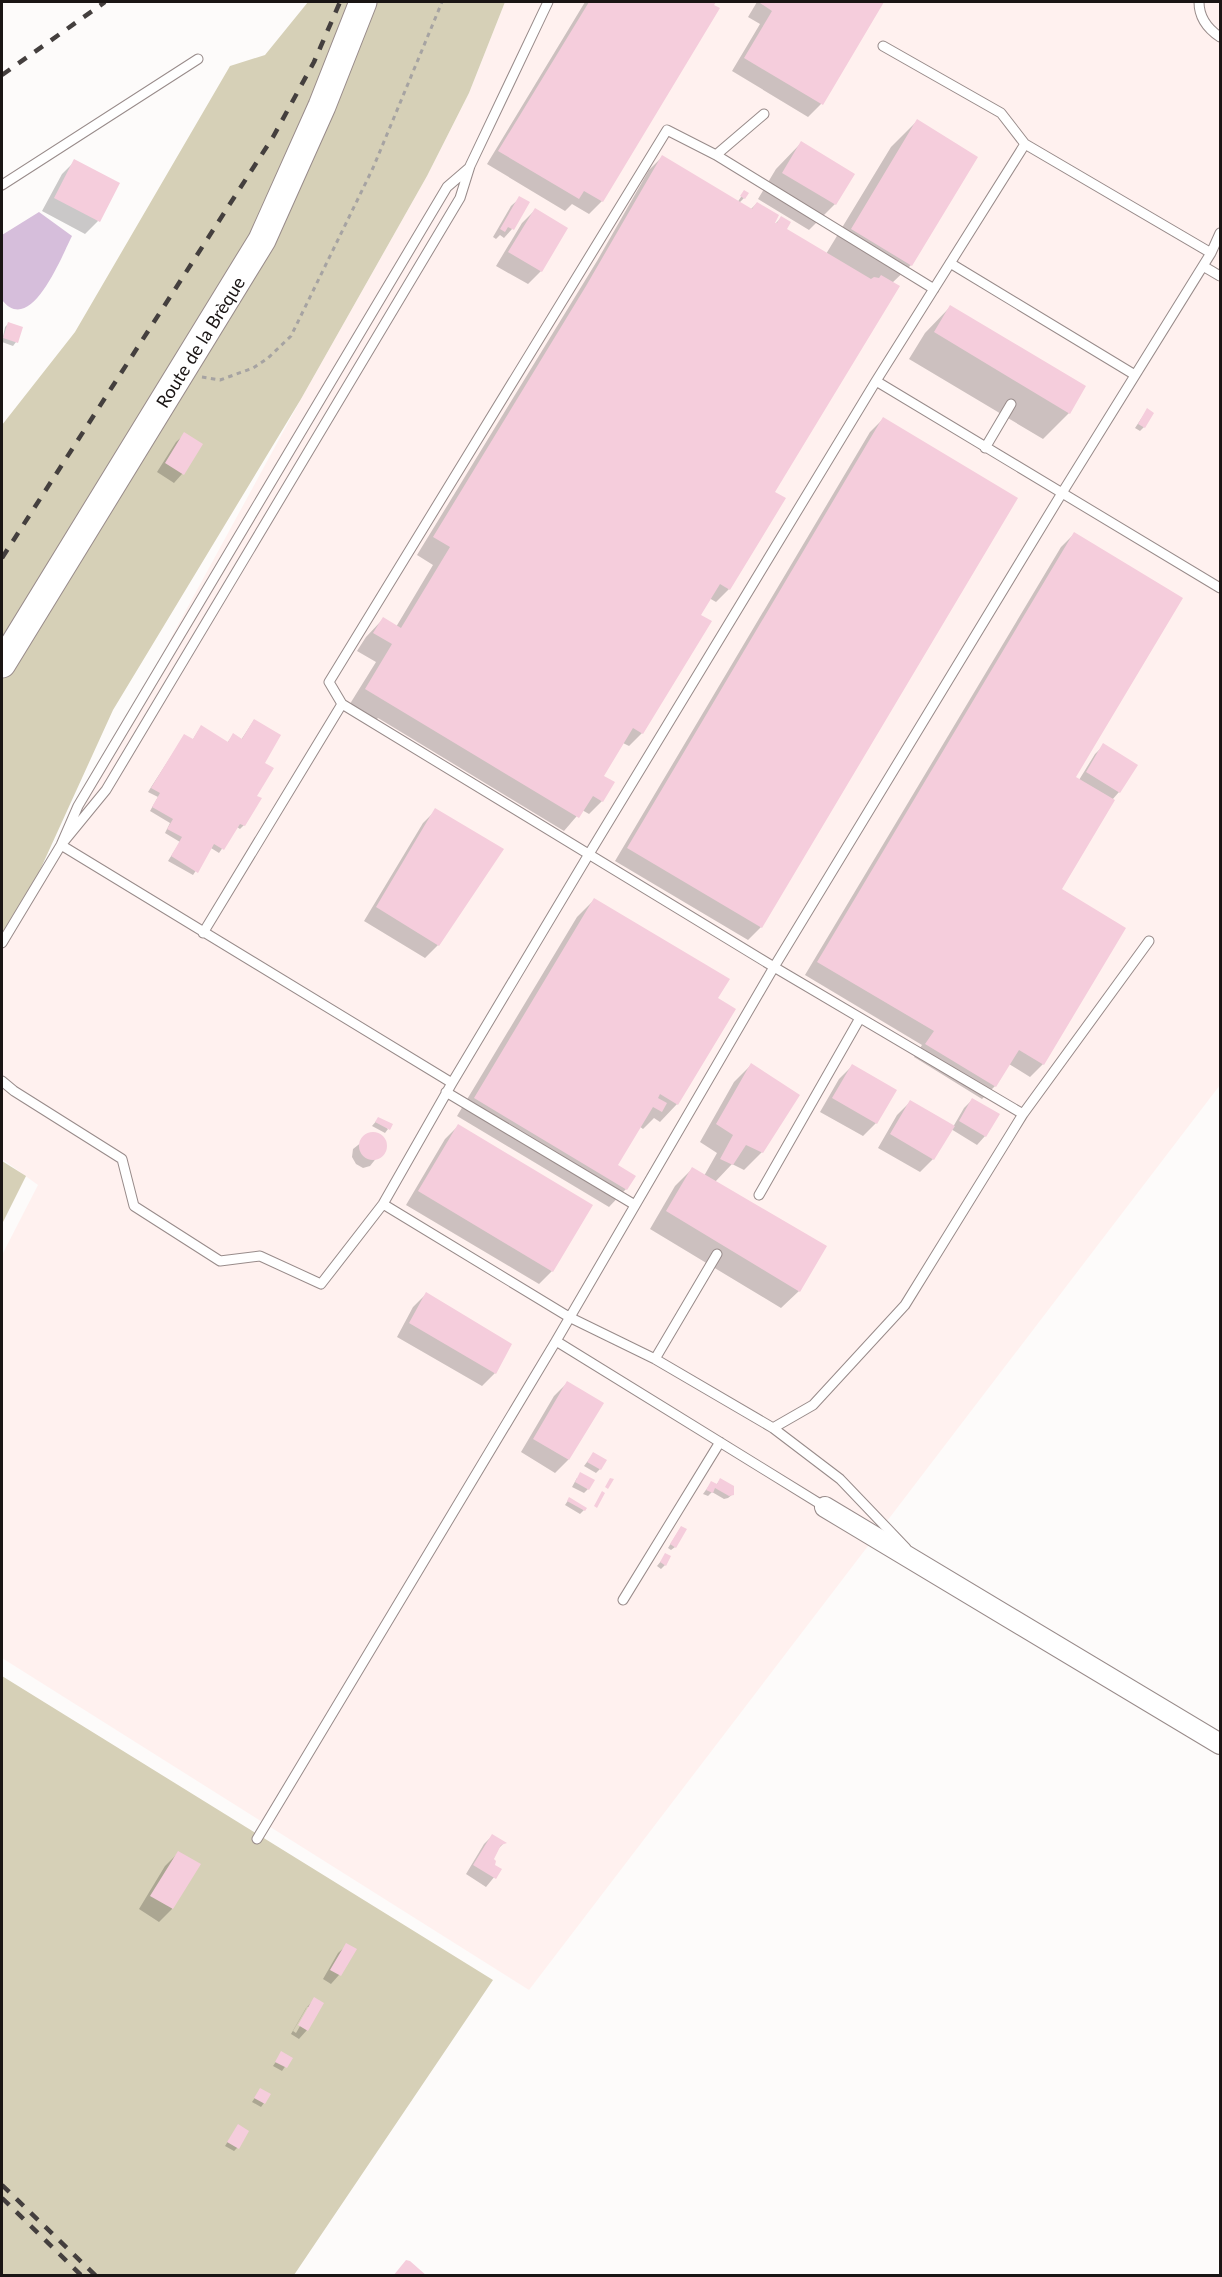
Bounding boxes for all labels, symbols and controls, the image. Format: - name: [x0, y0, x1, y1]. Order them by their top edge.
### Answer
- street label: Route de la Brèque: [151, 272, 249, 412]

